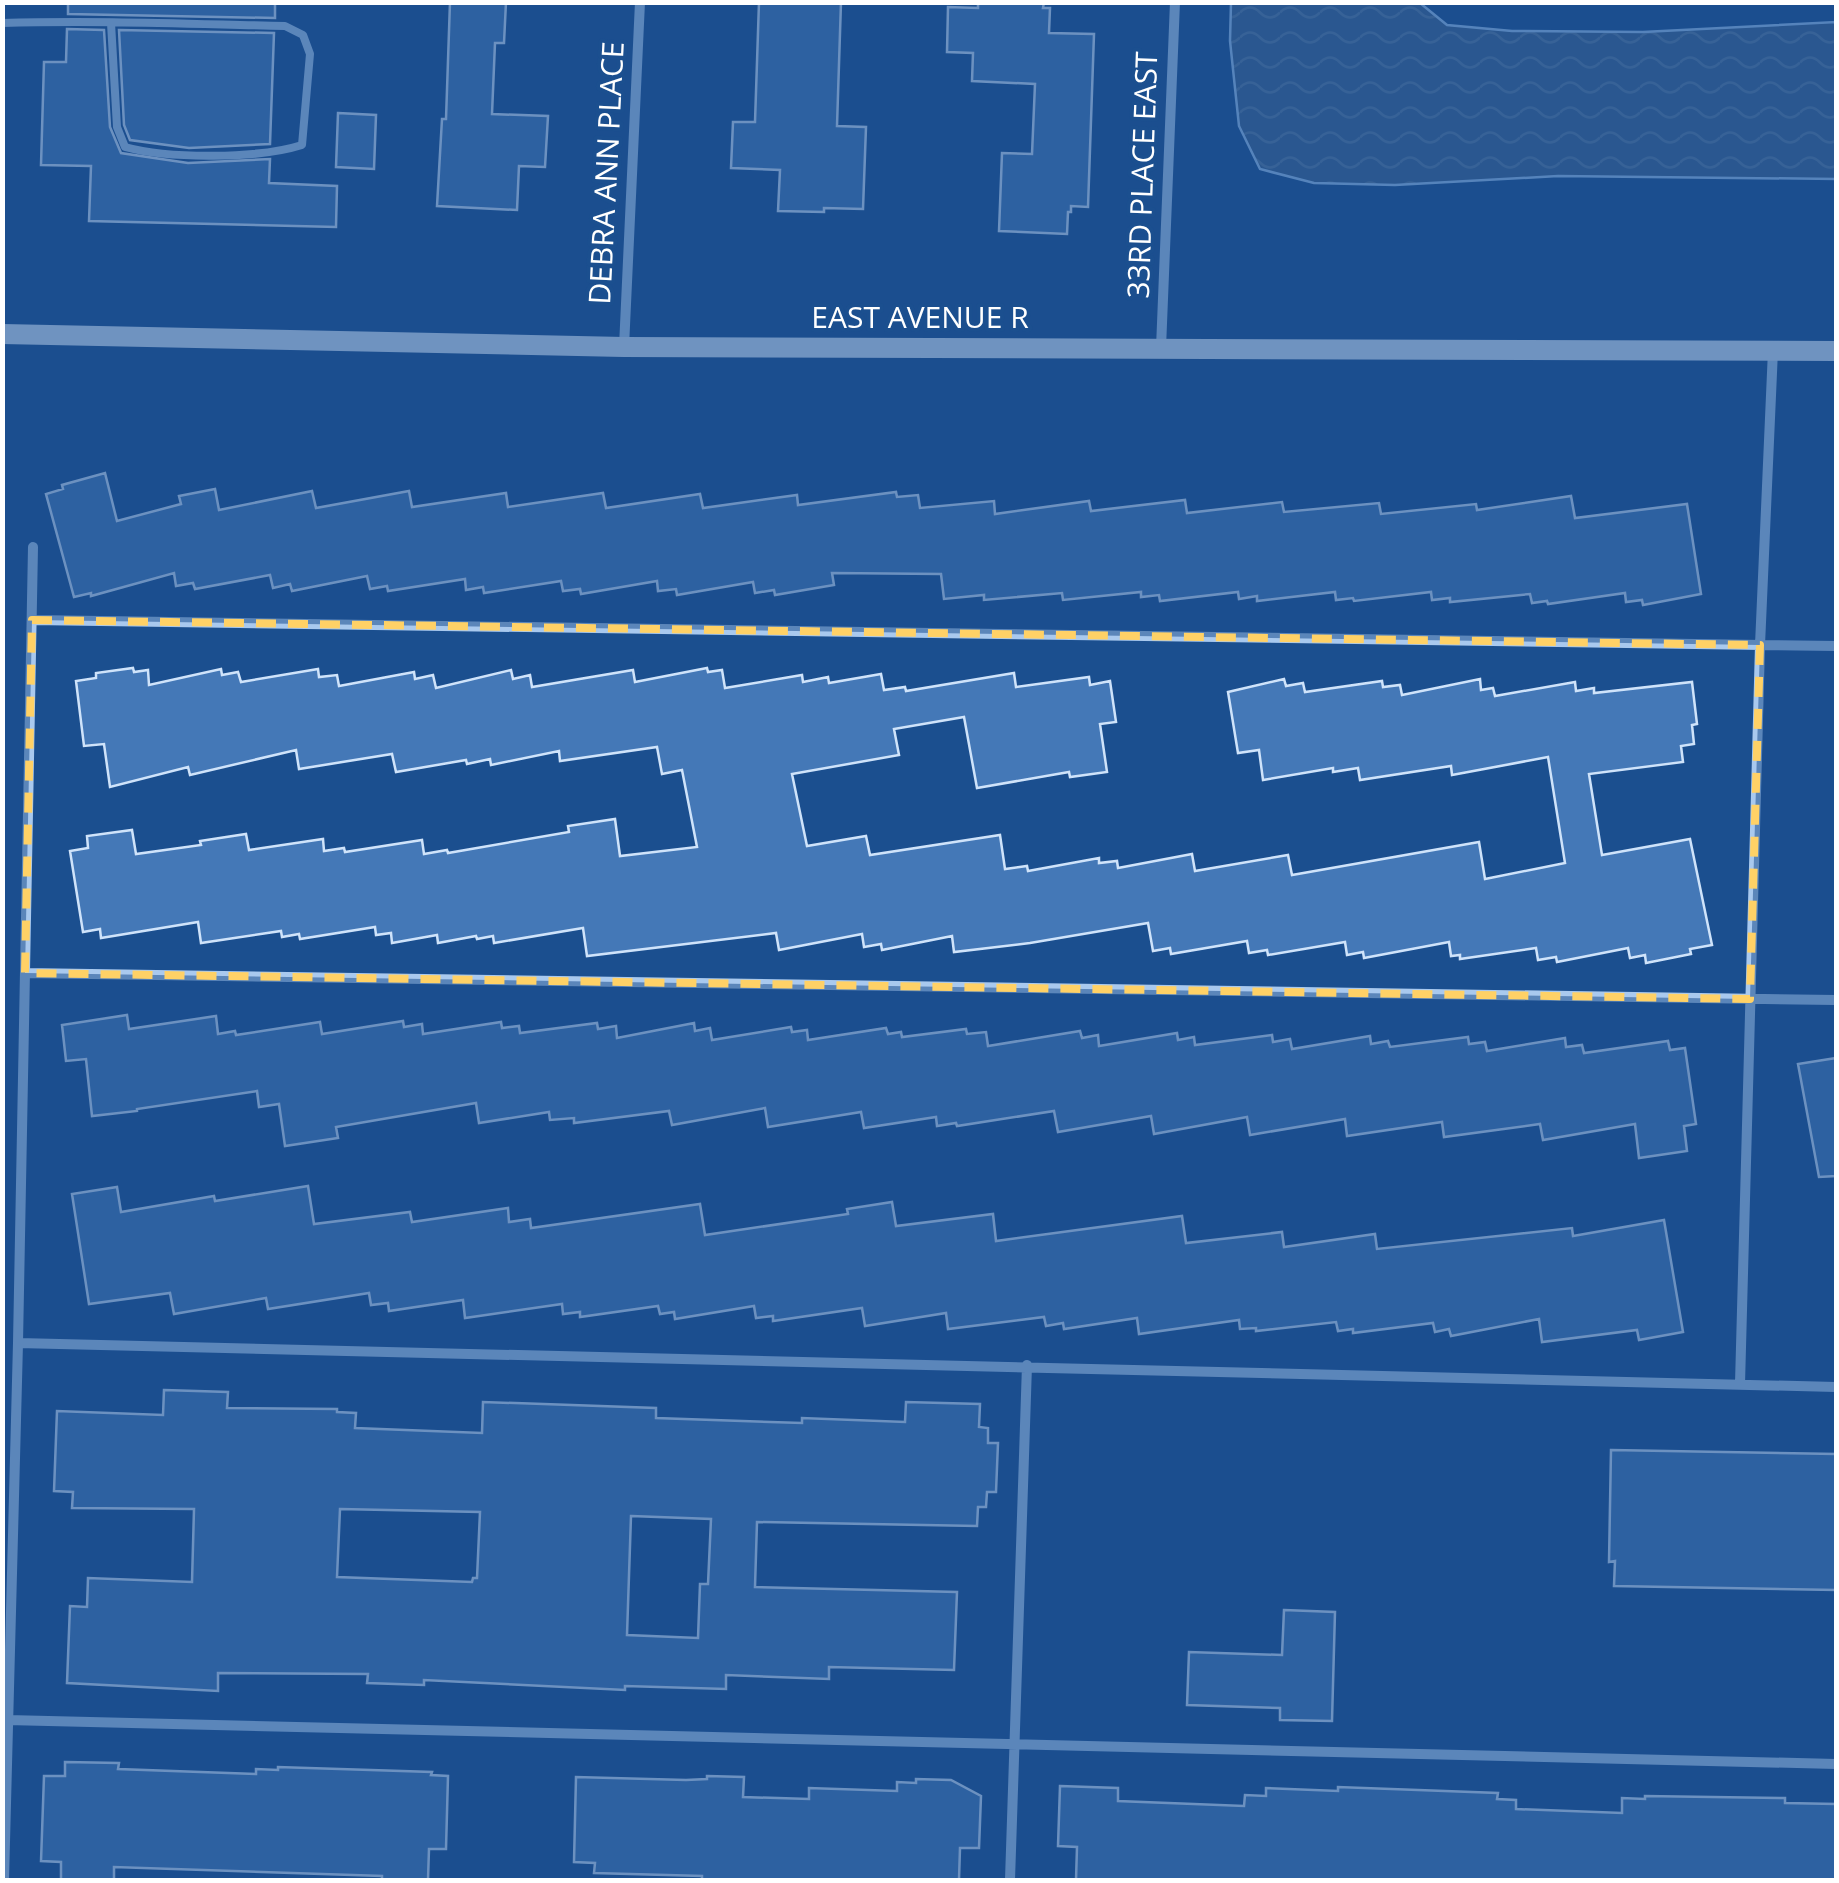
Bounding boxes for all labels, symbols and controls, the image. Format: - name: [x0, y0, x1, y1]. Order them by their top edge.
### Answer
- street label: DEBRA ANN PLACE: [578, 40, 633, 305]
- street label: 33RD PLACE EAST: [1117, 50, 1166, 299]
- street label: EAST AVENUE R: [811, 296, 1029, 337]

